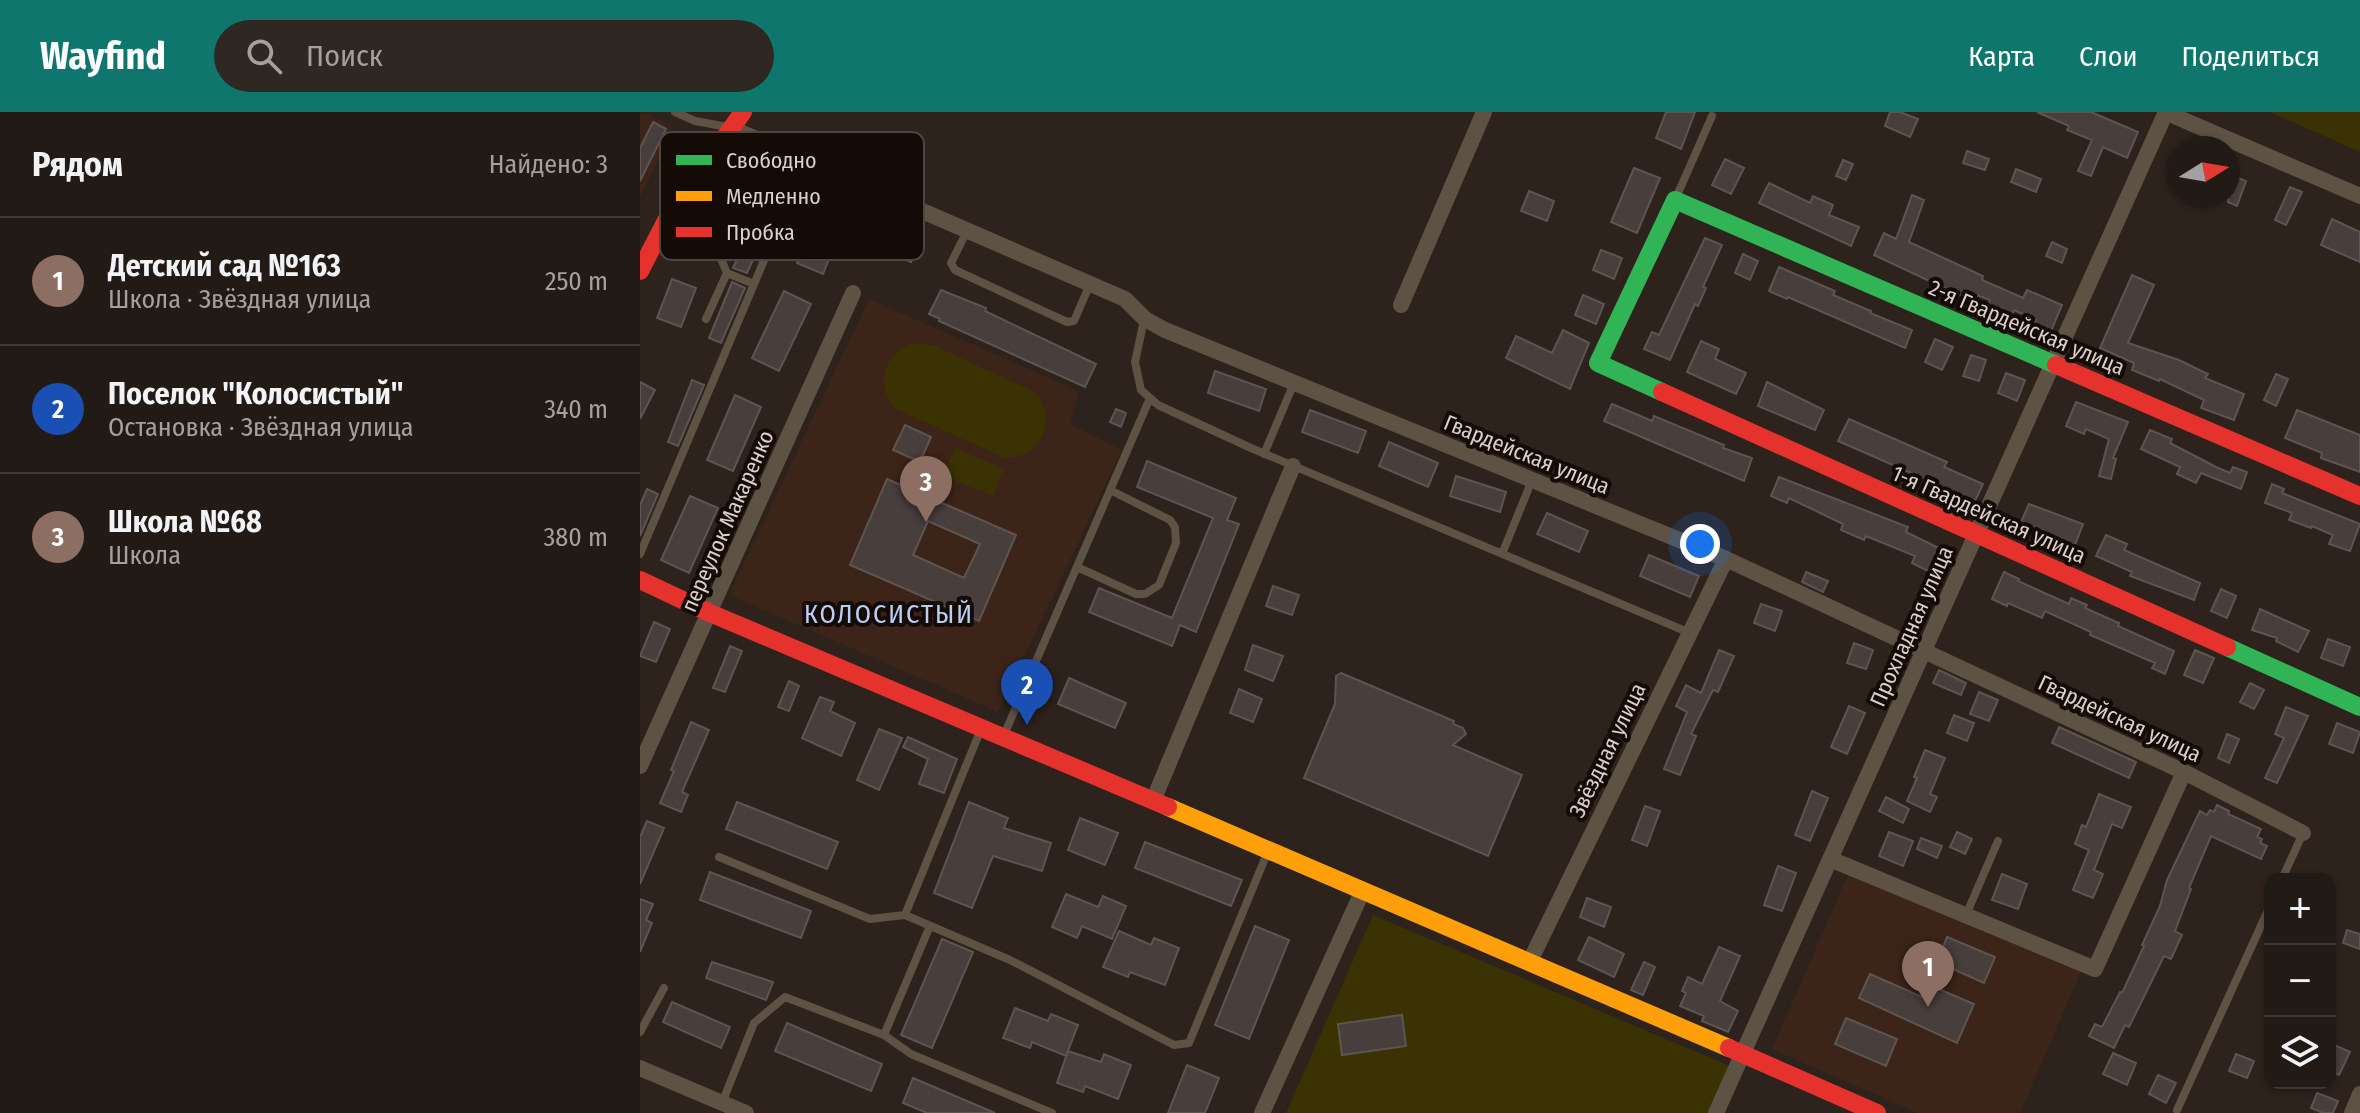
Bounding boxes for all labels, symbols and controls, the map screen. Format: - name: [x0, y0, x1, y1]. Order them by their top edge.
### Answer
- search box: [214, 20, 774, 92]
- text: Wayfind: [40, 33, 166, 79]
- icon: search: [242, 34, 286, 78]
- text: Поиск: [306, 38, 383, 74]
- text: Карта: [1968, 40, 2035, 73]
- text: Слои: [2079, 40, 2137, 73]
- text: Поделиться: [2181, 40, 2320, 73]
- legend: [660, 132, 924, 260]
- north arrow: [2168, 136, 2240, 208]
- text: Рядом: [32, 144, 123, 185]
- text: Свободно: [726, 147, 817, 174]
- text: Найдено: 3: [489, 149, 608, 180]
- text: Медленно: [726, 183, 821, 210]
- text: Пробка: [726, 219, 795, 246]
- text: Детский cад №163: [108, 248, 341, 284]
- text: 1: [53, 266, 64, 297]
- text: 250 m: [545, 266, 608, 297]
- street label: 2-я Гвардейская улица: [1925, 274, 2129, 381]
- text: Школа · Звёздная улица: [108, 284, 371, 315]
- text: Поселок "Колосистый": [108, 376, 404, 412]
- text: 2: [52, 394, 64, 425]
- text: 340 m: [544, 394, 608, 425]
- street label: Гвардейская улица: [1440, 409, 1614, 500]
- text: Остановка · Звёздная улица: [108, 412, 413, 443]
- street label: переулок Макаренко: [675, 426, 780, 616]
- pin: 3: [900, 456, 952, 522]
- street label: 1-я Гвардейская улица: [1888, 460, 2090, 569]
- text: Школа №68: [108, 504, 262, 540]
- text: 3: [52, 522, 64, 553]
- text: 380 m: [544, 522, 608, 553]
- your location: [1680, 524, 1720, 564]
- text: Школа: [108, 540, 181, 571]
- street label: Прохладная улица: [1864, 542, 1959, 711]
- district label: КОЛОСИСТЫЙ: [804, 599, 974, 630]
- pin: 2: [1001, 659, 1053, 725]
- street label: Гвардейская улица: [2034, 669, 2206, 768]
- street label: Звёздная улица: [1563, 679, 1652, 822]
- map controls: [2264, 873, 2336, 1089]
- button: +: [2264, 873, 2336, 945]
- pin: 1: [1902, 941, 1954, 1007]
- button: −: [2264, 945, 2336, 1017]
- button: layers: [2264, 1017, 2336, 1089]

